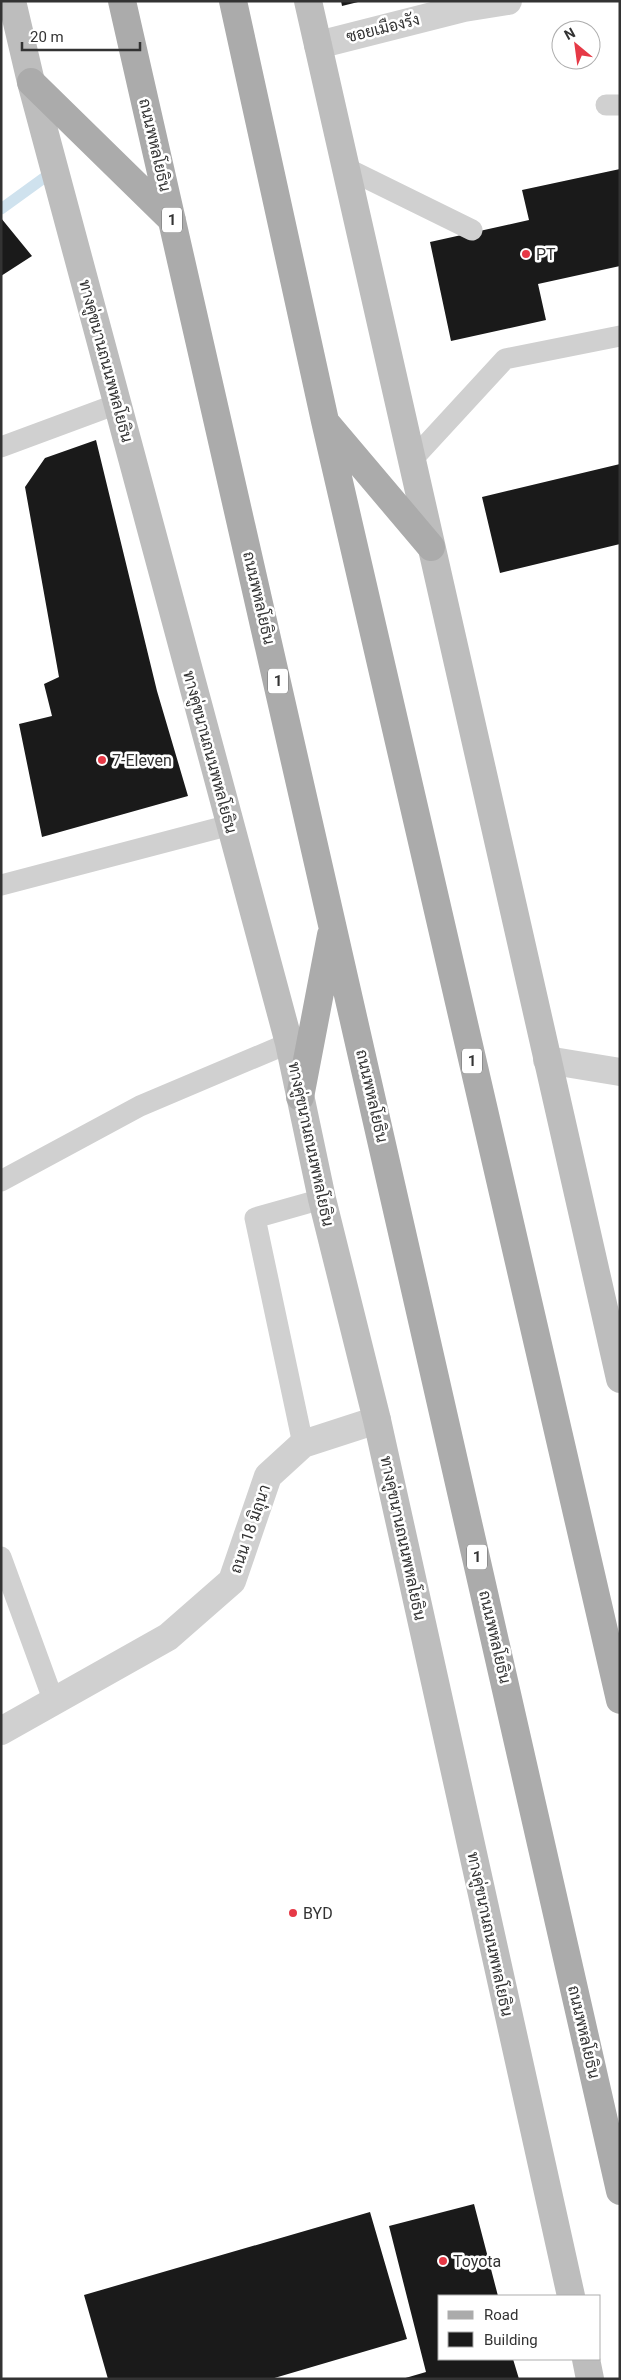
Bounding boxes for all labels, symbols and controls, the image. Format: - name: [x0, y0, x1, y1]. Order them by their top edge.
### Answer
- street label: ซอยเมืองรัง: [344, 9, 422, 46]
- scale bar: [22, 20, 140, 52]
- north arrow: [551, 20, 601, 70]
- text: N: [561, 24, 578, 43]
- text: 20 m: [30, 28, 64, 46]
- street label: ถนนพหลโยธิน: [135, 96, 177, 193]
- road number: 1: [162, 208, 182, 232]
- place label: PT: [536, 245, 556, 264]
- marker: PT: [520, 248, 532, 260]
- street label: ทางคู่ขนานถนนพหลโยธิน: [73, 277, 139, 445]
- street label: ถนนพหลโยธิน: [239, 549, 281, 646]
- street label: ทางคู่ขนานถนนพหลโยธิน: [177, 668, 243, 836]
- road number: 1: [268, 668, 288, 694]
- place label: 7-Eleven: [112, 751, 172, 770]
- marker: 7-Eleven: [96, 754, 108, 766]
- street label: ถนนพหลโยธิน: [352, 1047, 394, 1144]
- road number: 1: [462, 1048, 482, 1074]
- street label: ทางคู่ขนานถนนพหลโยธิน: [282, 1060, 340, 1228]
- street label: ทางคู่ขนานถนนพหลโยธิน: [374, 1454, 432, 1622]
- street label: ถนน 18 มิถุนา: [226, 1482, 276, 1577]
- road number: 1: [467, 1544, 487, 1570]
- street label: ถนนพหลโยธิน: [475, 1588, 517, 1685]
- street label: ทางคู่ขนานถนนพหลโยธิน: [461, 1850, 519, 2018]
- place label: BYD: [303, 1904, 333, 1923]
- marker: BYD: [287, 1907, 299, 1919]
- street label: ถนนพหลโยธิน: [564, 1983, 606, 2080]
- place label: Toyota: [453, 2252, 501, 2271]
- marker: Toyota: [437, 2255, 449, 2267]
- legend: [438, 2295, 601, 2360]
- text: Road: [484, 2306, 518, 2324]
- text: Building: [484, 2331, 538, 2349]

